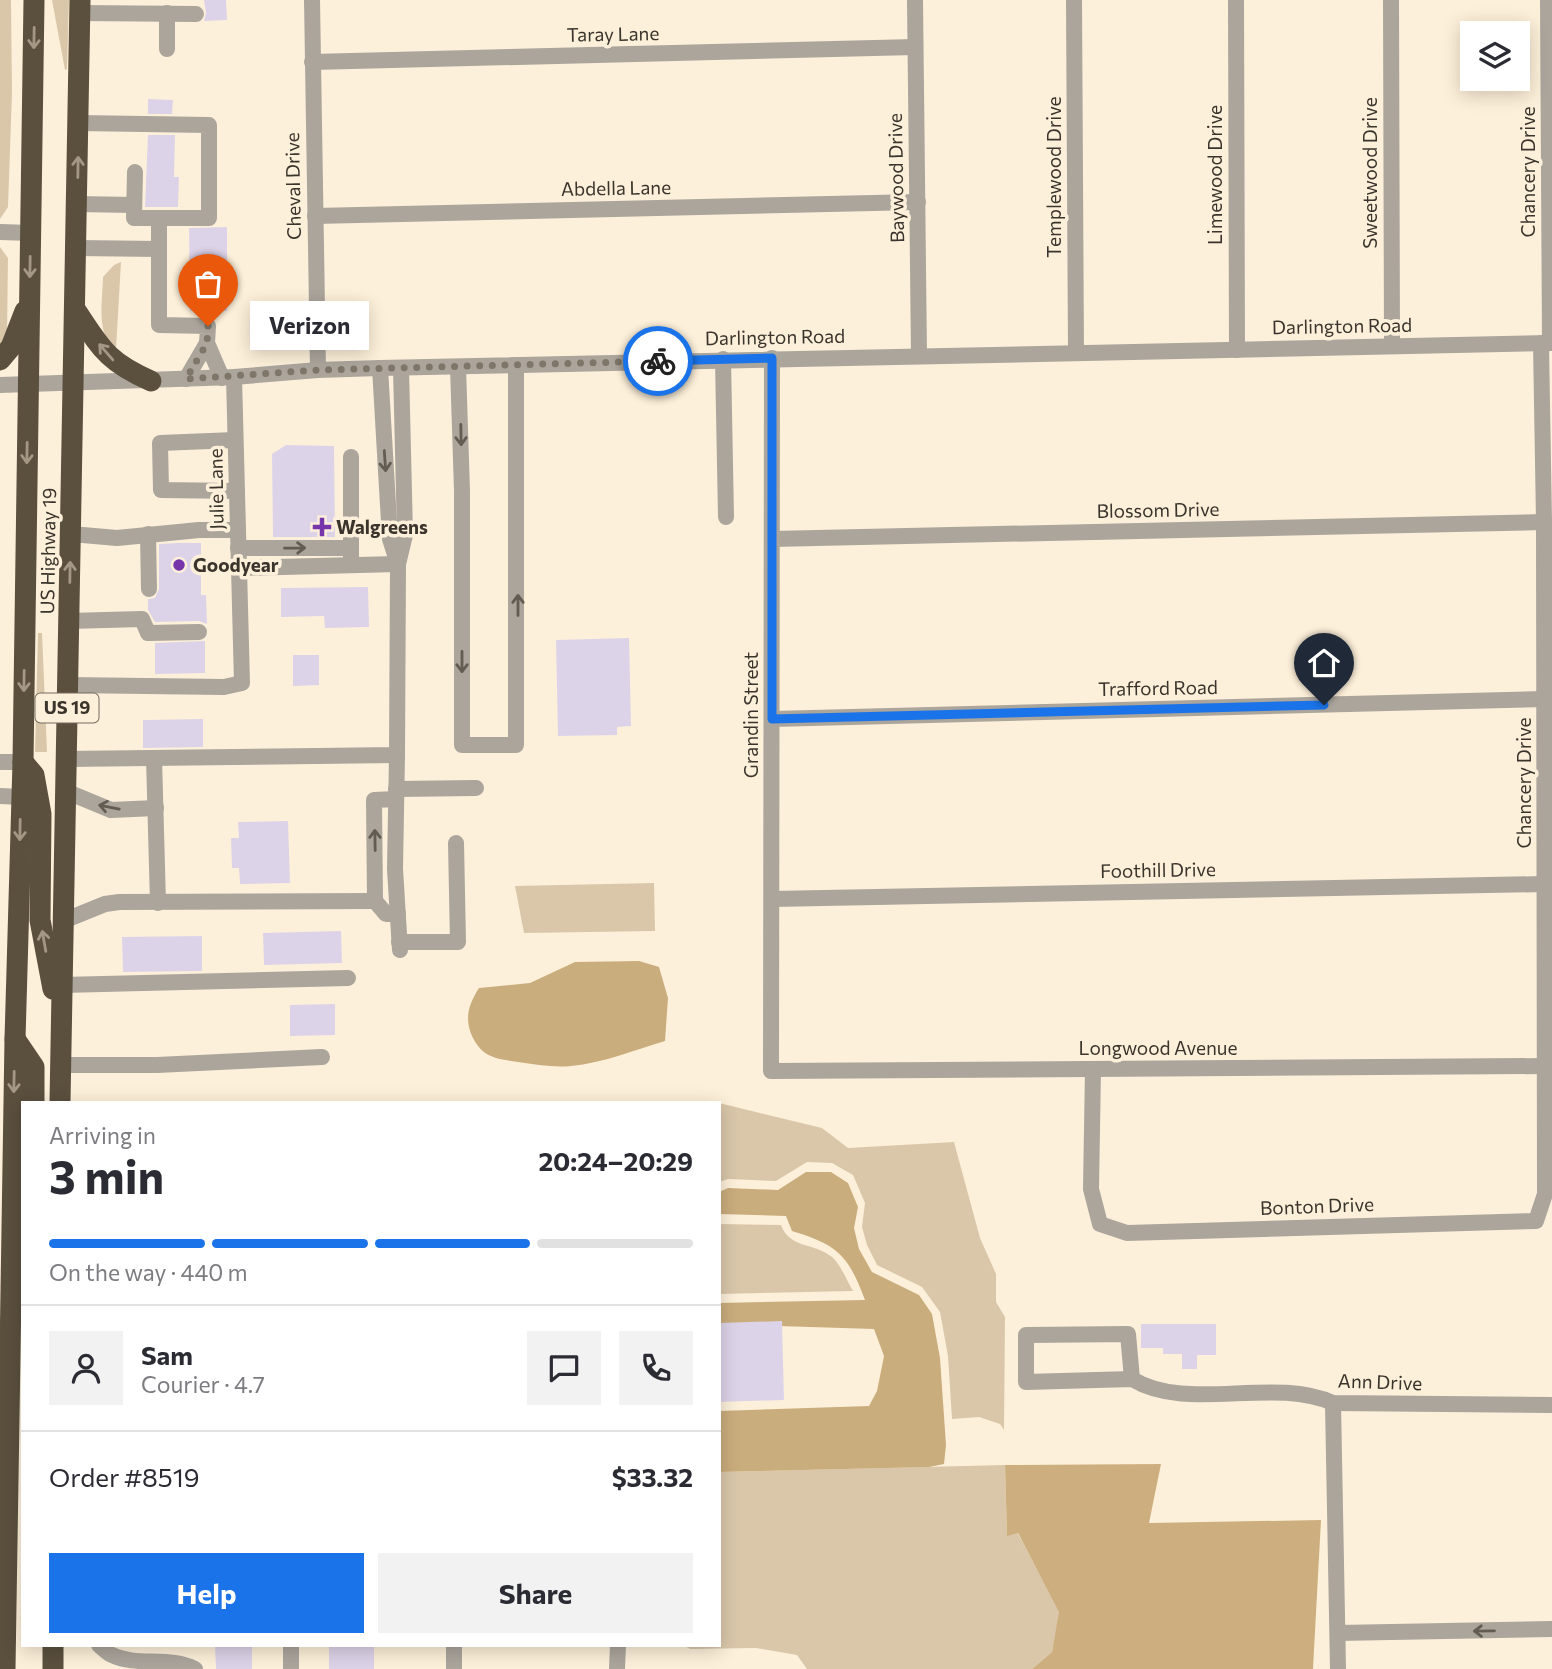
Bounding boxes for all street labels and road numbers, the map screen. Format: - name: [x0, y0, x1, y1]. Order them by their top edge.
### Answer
- street label: Taray Lane: [566, 21, 660, 46]
- street label: Templewood Drive: [1042, 96, 1065, 258]
- street label: Sweetwood Drive: [1358, 97, 1381, 249]
- street label: Limewood Drive: [1203, 105, 1226, 245]
- street label: Chancery Drive: [1516, 106, 1539, 238]
- street label: Baywood Drive: [883, 113, 908, 243]
- street label: Cheval Drive: [280, 132, 305, 240]
- street label: Abdella Lane: [561, 175, 671, 200]
- street label: Darlington Road: [1272, 313, 1412, 338]
- street label: Darlington Road: [705, 324, 845, 349]
- street label: Julie Lane: [203, 448, 228, 530]
- street label: US Highway 19: [35, 487, 60, 614]
- street label: Blossom Drive: [1096, 497, 1220, 522]
- street label: Grandin Street: [739, 652, 762, 778]
- street label: Trafford Road: [1098, 675, 1218, 700]
- road number: US 19: [36, 694, 98, 722]
- street label: Chancery Drive: [1512, 717, 1535, 849]
- street label: Foothill Drive: [1100, 857, 1216, 882]
- street label: Longwood Avenue: [1079, 1036, 1237, 1059]
- street label: Bonton Drive: [1260, 1192, 1374, 1219]
- street label: Ann Drive: [1337, 1369, 1423, 1394]

